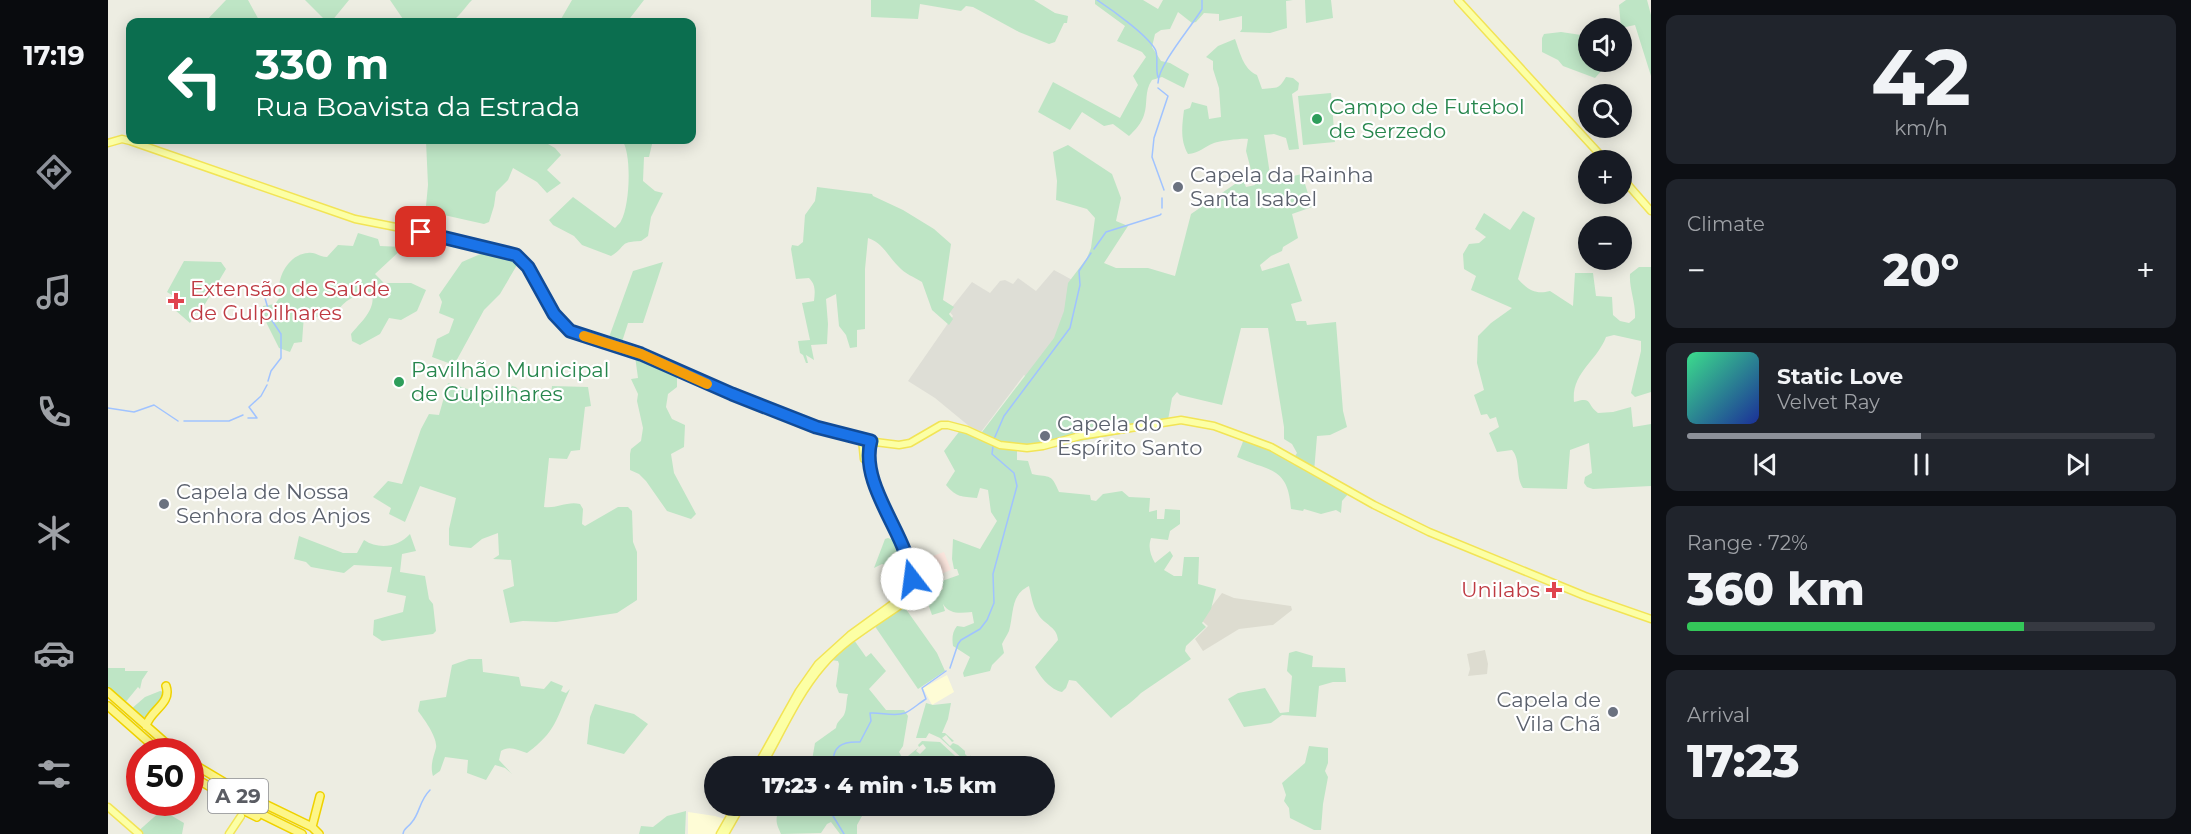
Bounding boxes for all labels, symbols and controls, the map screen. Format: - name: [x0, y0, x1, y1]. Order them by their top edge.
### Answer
- map controls: [1578, 18, 1632, 270]
- button: sound: [1578, 18, 1632, 72]
- text: 42: [1871, 29, 1971, 125]
- text: 330 m: [255, 38, 389, 90]
- text: 17:19: [23, 39, 85, 72]
- icon: left: [156, 42, 234, 120]
- button: search: [1578, 84, 1632, 138]
- text: Rua Boavista da Estrada: [255, 90, 580, 123]
- place label: Campo de Futebol de Serzedo: [1329, 94, 1525, 143]
- marker: Campo de Futebol de Serzedo: [1310, 112, 1324, 126]
- text: km/h: [1894, 116, 1948, 140]
- button: +: [1578, 150, 1632, 204]
- icon: directions: [33, 151, 75, 193]
- place label: Capela da Rainha Santa Isabel: [1190, 162, 1374, 211]
- marker: Capela da Rainha Santa Isabel: [1171, 180, 1185, 194]
- pin: [395, 206, 446, 257]
- text: Climate: [1687, 212, 1765, 236]
- icon: arrive: [404, 215, 437, 248]
- button: −: [1578, 216, 1632, 270]
- text: 20°: [1883, 242, 1959, 297]
- text: −: [1687, 250, 1706, 290]
- text: +: [2136, 250, 2155, 290]
- icon: music: [33, 271, 75, 313]
- place label: Extensão de Saúde de Gulpilhares: [190, 276, 390, 325]
- marker: Extensão de Saúde de Gulpilhares: [167, 292, 185, 310]
- place label: Pavilhão Municipal de Gulpilhares: [411, 357, 609, 406]
- text: Static Love: [1777, 363, 1903, 390]
- marker: Pavilhão Municipal de Gulpilhares: [392, 375, 406, 389]
- text: Velvet Ray: [1777, 390, 1880, 414]
- icon: phone: [33, 391, 75, 433]
- place label: Capela do Espírito Santo: [1057, 411, 1202, 460]
- marker: Capela do Espírito Santo: [1038, 429, 1052, 443]
- icon: previous: [1749, 448, 1782, 481]
- icon: pause: [1905, 448, 1938, 481]
- icon: next: [2061, 448, 2094, 481]
- place label: Capela de Nossa Senhora dos Anjos: [176, 479, 370, 528]
- marker: Capela de Nossa Senhora dos Anjos: [157, 497, 171, 511]
- icon: climate: [33, 512, 75, 554]
- text: Range · 72%: [1687, 531, 1808, 555]
- position arrow: [880, 547, 944, 611]
- text: 360 km: [1687, 561, 1865, 616]
- place label: Unilabs: [1461, 577, 1540, 602]
- marker: Unilabs: [1545, 581, 1563, 599]
- icon: car: [33, 632, 75, 674]
- place label: Capela de Vila Chã: [1496, 687, 1601, 736]
- text: Arrival: [1687, 703, 1750, 727]
- marker: Capela de Vila Chã: [1606, 705, 1620, 719]
- text: 17:23: [1687, 733, 1800, 788]
- speed limit sign: 50: [126, 738, 204, 816]
- icon: filters: [33, 753, 75, 795]
- text: 17:23 · 4 min · 1.5 km: [762, 772, 997, 799]
- road number: A 29: [208, 779, 268, 813]

